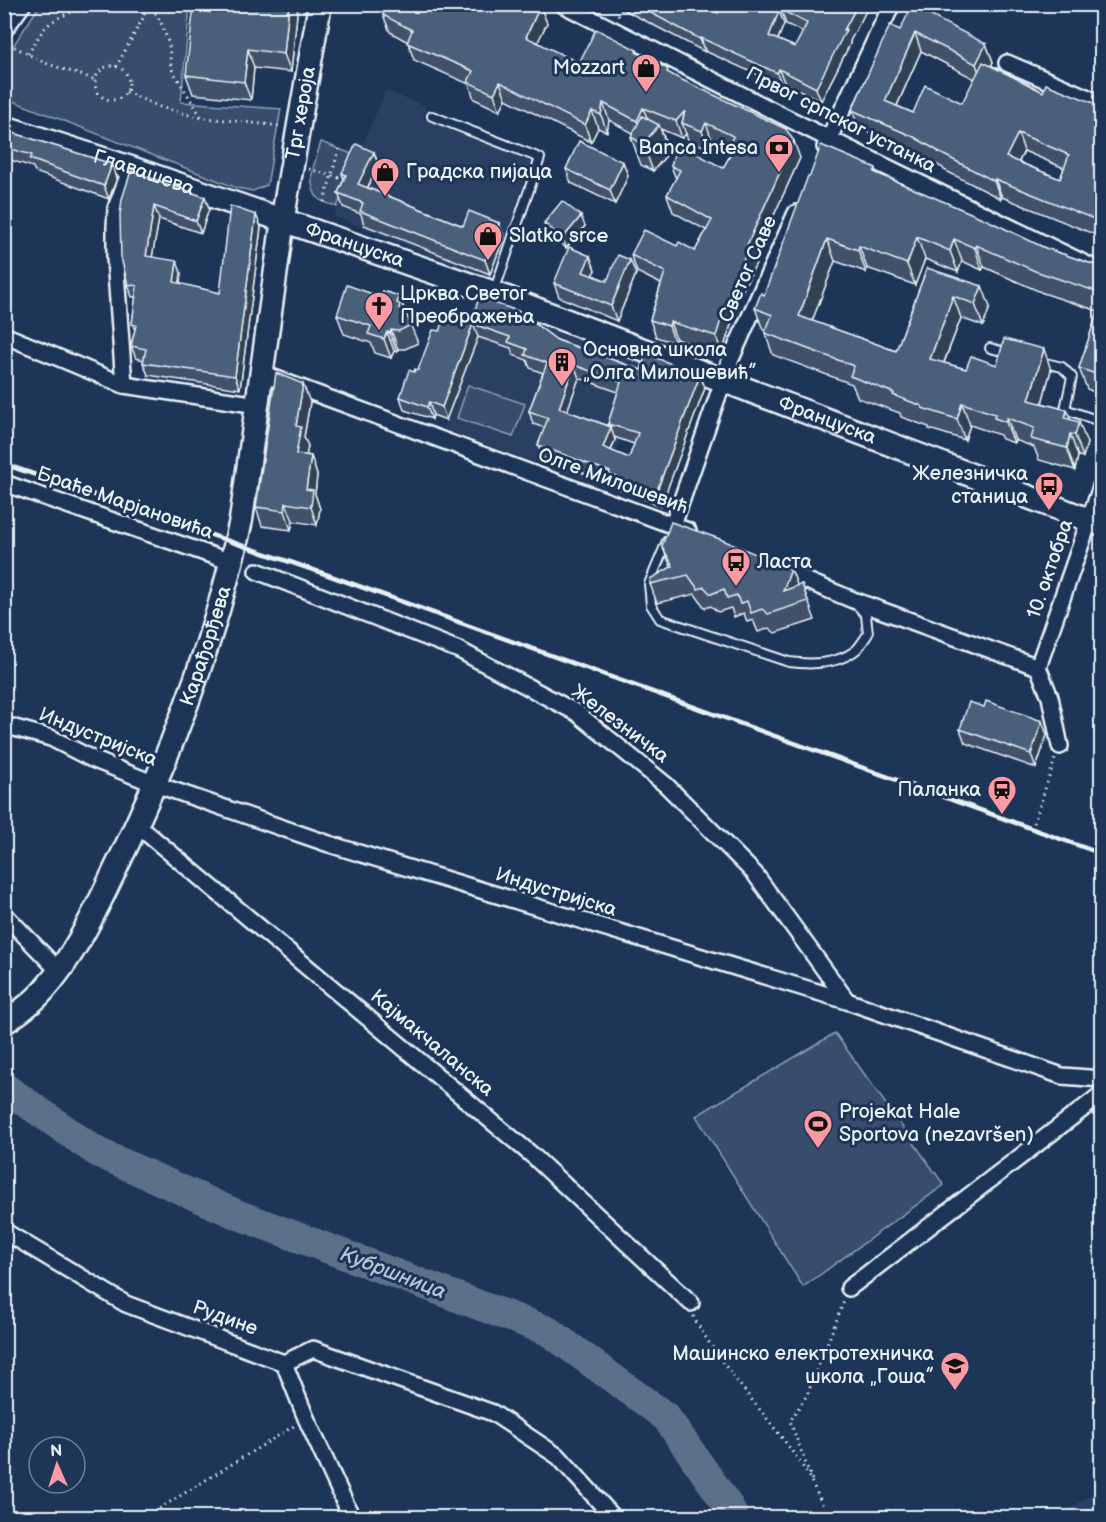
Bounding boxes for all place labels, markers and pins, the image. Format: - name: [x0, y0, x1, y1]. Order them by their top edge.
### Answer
- shop icon: Mozzart: [630, 52, 662, 94]
- place label: Mozzart: [553, 56, 625, 80]
- bank icon: Banca Intesa: [763, 132, 795, 174]
- place label: Banca Intesa: [638, 136, 758, 160]
- shop icon: Градска пијаца: [369, 156, 401, 198]
- place label: Градска пијаца: [406, 160, 553, 184]
- shop icon: Slatko srce: [472, 220, 504, 262]
- place label: Slatko srce: [509, 224, 608, 248]
- place label: Црква Светог Преображења: [400, 282, 535, 329]
- church icon: Црква Светог Преображења: [363, 290, 395, 332]
- place label: Основна школа „Олга Милошевић”: [583, 338, 757, 385]
- building icon: Основна школа „Олга Милошевић”: [546, 346, 578, 388]
- place label: Железничка станица: [912, 462, 1028, 509]
- bus stop icon: Железничка станица: [1033, 470, 1065, 512]
- bus stop icon: Ласта: [720, 546, 752, 588]
- place label: Ласта: [756, 550, 812, 574]
- station icon: Паланка: [986, 774, 1018, 816]
- place label: Паланка: [898, 778, 981, 802]
- place label: Projekat Hale Sportova (nezavršen): [839, 1100, 1034, 1147]
- sports icon: Projekat Hale Sportova (nezavršen): [802, 1108, 834, 1150]
- place label: Машинско електротехничка школа „Гоша”: [672, 1342, 934, 1389]
- school or university icon: Машинско електротехничка школа „Гоша”: [939, 1350, 971, 1392]

